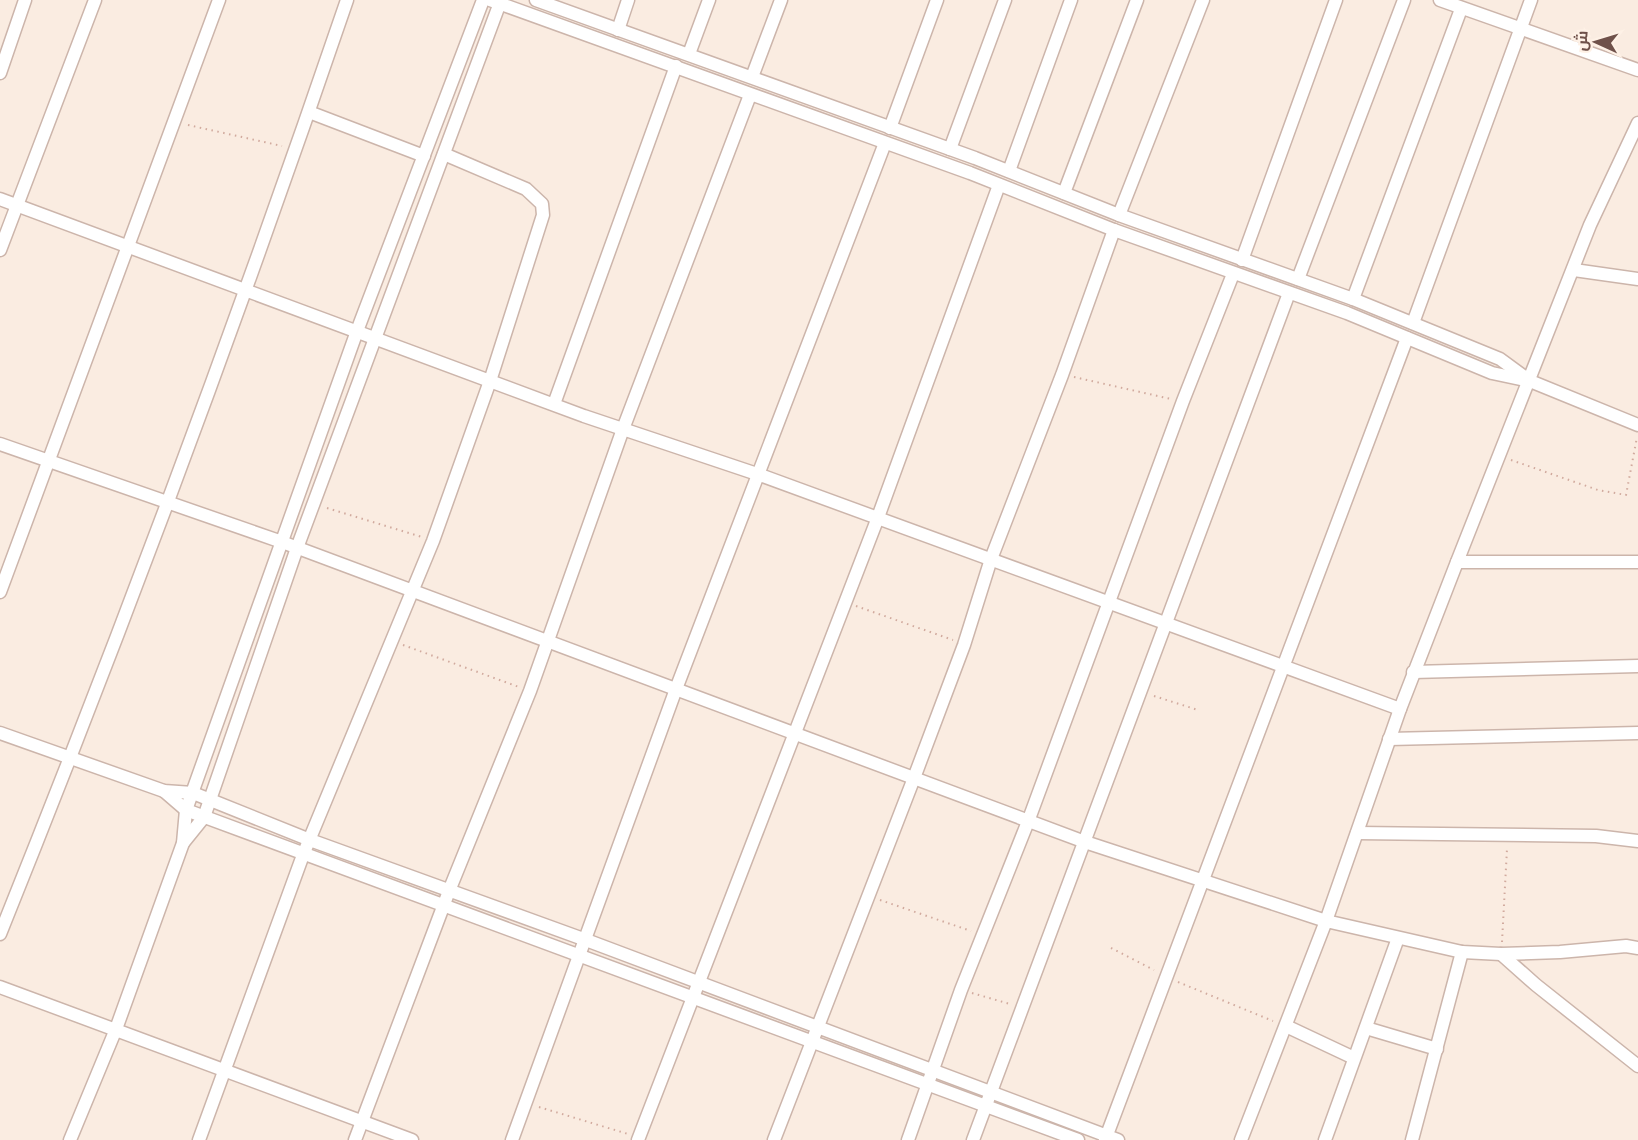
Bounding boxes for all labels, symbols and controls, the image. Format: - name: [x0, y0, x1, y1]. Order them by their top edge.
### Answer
- north arrow: [1566, 12, 1626, 72]
- text: ش: [1569, 30, 1593, 52]

